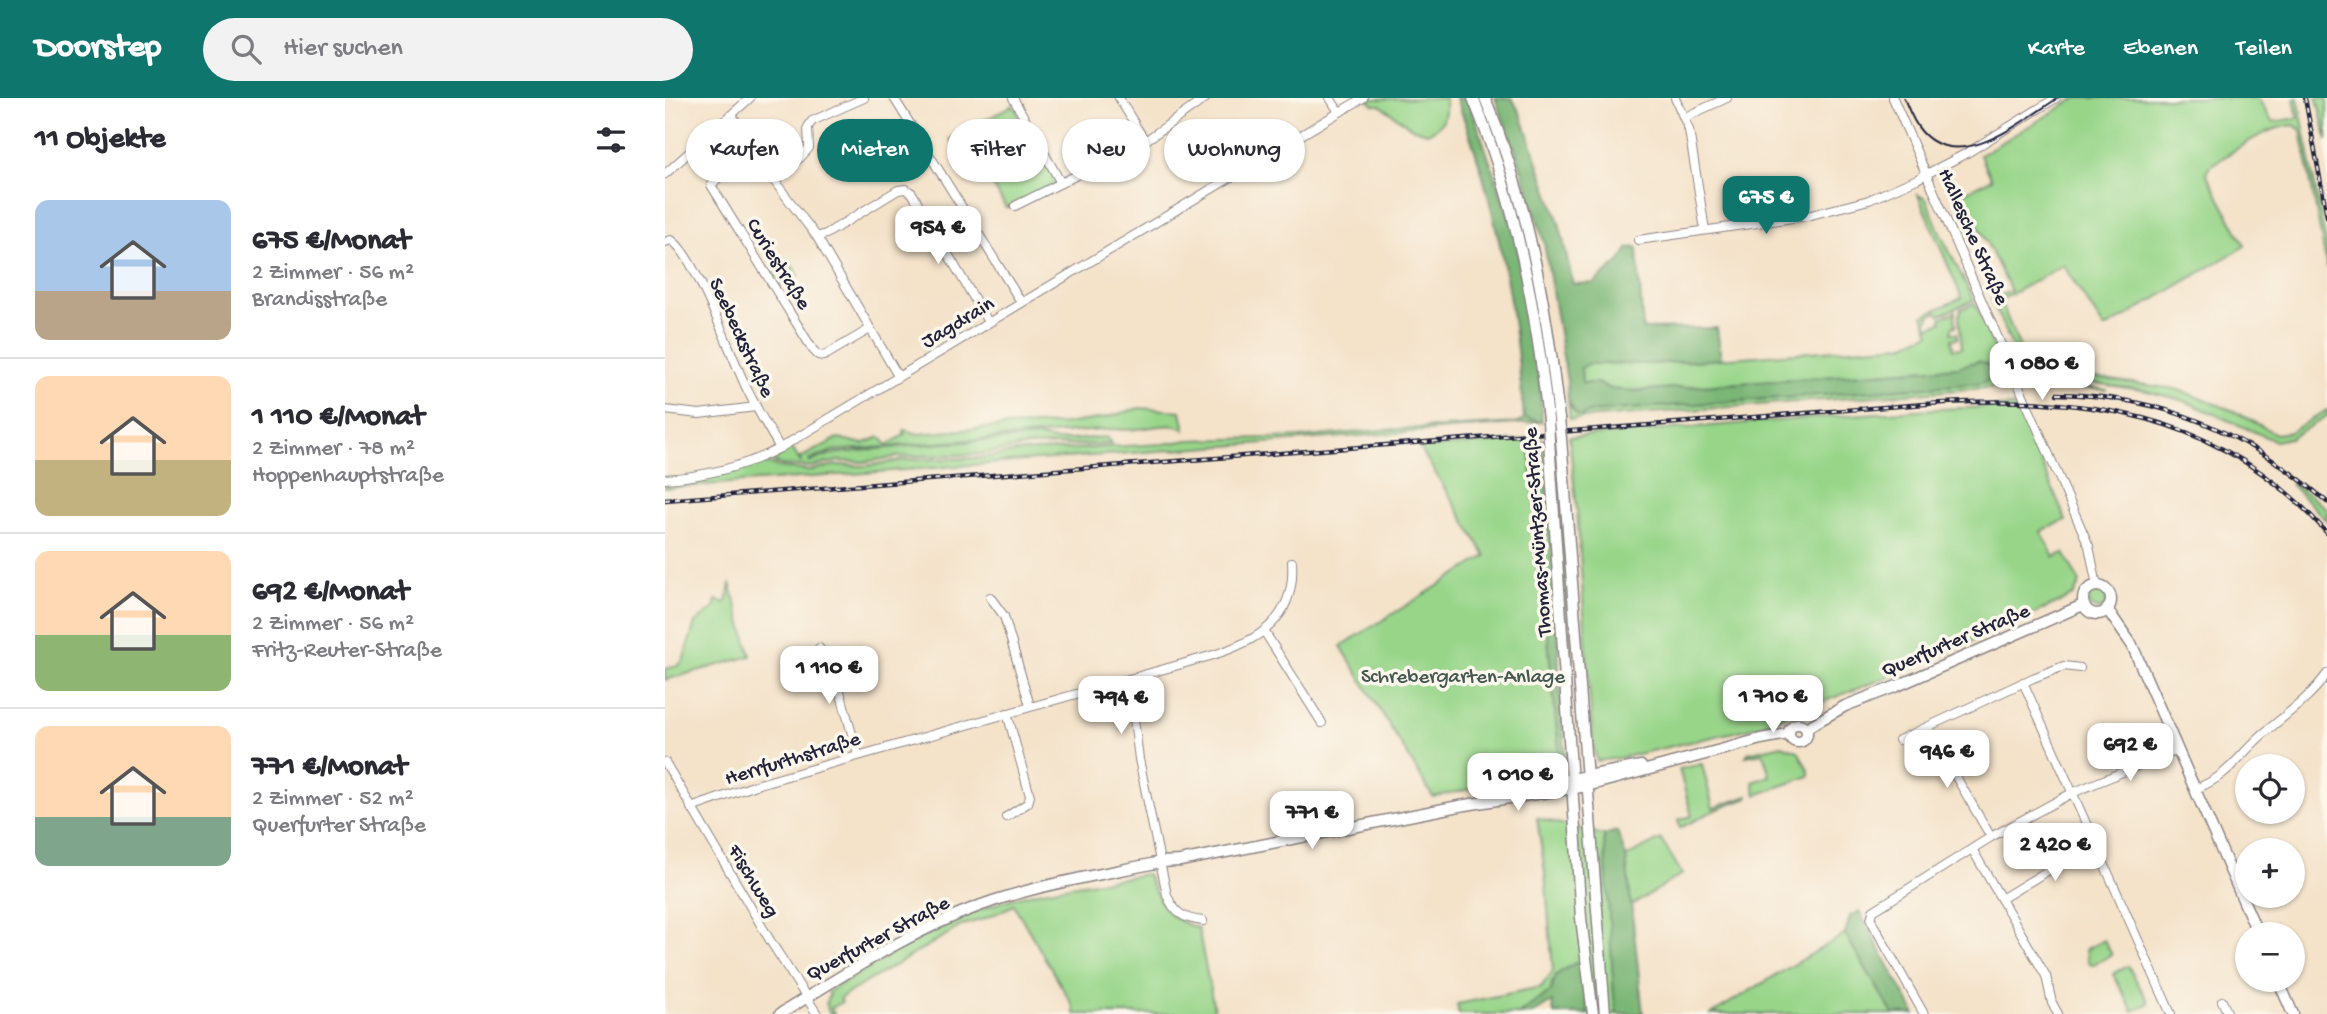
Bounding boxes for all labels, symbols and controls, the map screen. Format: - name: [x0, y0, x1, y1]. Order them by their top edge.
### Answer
- search box: [203, 18, 693, 81]
- text: Doorstep: [35, 30, 161, 68]
- icon: search: [227, 30, 265, 68]
- text: Hier suchen: [283, 34, 403, 65]
- text: Karte: [2028, 35, 2085, 64]
- text: Ebenen: [2123, 35, 2198, 64]
- text: Teilen: [2236, 35, 2292, 64]
- chip: Kaufen: [686, 119, 803, 182]
- chip: Mieten: [817, 119, 933, 182]
- chip: Filter: [947, 119, 1048, 182]
- chip: Neu: [1062, 119, 1150, 182]
- chip: Wohnung: [1164, 119, 1305, 182]
- icon: filters: [592, 121, 630, 159]
- text: 11 Objekte: [35, 123, 166, 158]
- street label: Hallesche Straße: [1931, 165, 2014, 311]
- pin: 675 €: [1717, 176, 1815, 236]
- text: 675 €: [1739, 185, 1793, 212]
- pin: 954 €: [889, 206, 987, 266]
- street label: Curiestraße: [739, 215, 816, 316]
- text: 954 €: [911, 215, 965, 242]
- text: 675 €/Monat: [252, 225, 410, 260]
- icon: home: [91, 228, 175, 312]
- text: 2 Zimmer · 56 m²: [252, 260, 414, 287]
- street label: Seebeckstraße: [701, 275, 779, 403]
- text: Brandisstraße: [252, 287, 387, 314]
- street label: Jagdrain: [918, 293, 1000, 355]
- pin: 1 080 €: [1977, 342, 2107, 402]
- text: 1 080 €: [2006, 351, 2078, 378]
- text: 1 110 €/Monat: [252, 401, 424, 436]
- icon: home: [91, 404, 175, 488]
- street label: Thomas-Müntzer-Straße: [1520, 425, 1559, 638]
- text: 2 Zimmer · 78 m²: [252, 436, 415, 463]
- text: Hoppenhauptstraße: [252, 463, 444, 490]
- text: 692 €/Monat: [252, 576, 409, 611]
- icon: home: [91, 579, 175, 663]
- street label: Querfurter Straße: [1878, 599, 2035, 685]
- text: 2 Zimmer · 56 m²: [252, 611, 414, 638]
- text: Fritz-Reuter-Straße: [252, 638, 442, 665]
- pin: 1 110 €: [764, 646, 894, 706]
- text: 1 110 €: [796, 655, 862, 682]
- park label: Schrebergarten-Anlage: [1361, 666, 1566, 691]
- pin: 794 €: [1072, 676, 1170, 736]
- pin: 1 710 €: [1708, 676, 1838, 735]
- text: 1 710 €: [1739, 684, 1807, 711]
- text: 794 €: [1094, 685, 1148, 712]
- pin: 692 €: [2081, 724, 2179, 783]
- street label: Herrfurthstraße: [722, 728, 865, 793]
- pin: 946 €: [1898, 730, 1996, 790]
- text: 692 €: [2103, 732, 2157, 759]
- text: 946 €: [1920, 739, 1974, 766]
- text: 771 €/Monat: [252, 751, 407, 786]
- icon: home: [91, 754, 175, 838]
- pin: 1 010 €: [1453, 754, 1583, 813]
- map controls: [2235, 754, 2305, 992]
- button: locate: [2235, 754, 2305, 824]
- text: 1 010 €: [1483, 762, 1553, 789]
- text: 2 Zimmer · 52 m²: [252, 786, 414, 813]
- pin: 771 €: [1263, 792, 1361, 851]
- text: 771 €: [1286, 800, 1338, 827]
- text: Querfurter Straße: [252, 813, 426, 840]
- pin: 2 420 €: [1990, 824, 2120, 883]
- text: 2 420 €: [2019, 832, 2091, 859]
- button: +: [2235, 838, 2305, 908]
- street label: Fischweg: [720, 840, 783, 923]
- street label: Querfurter Straße: [803, 891, 956, 988]
- button: −: [2235, 922, 2305, 992]

